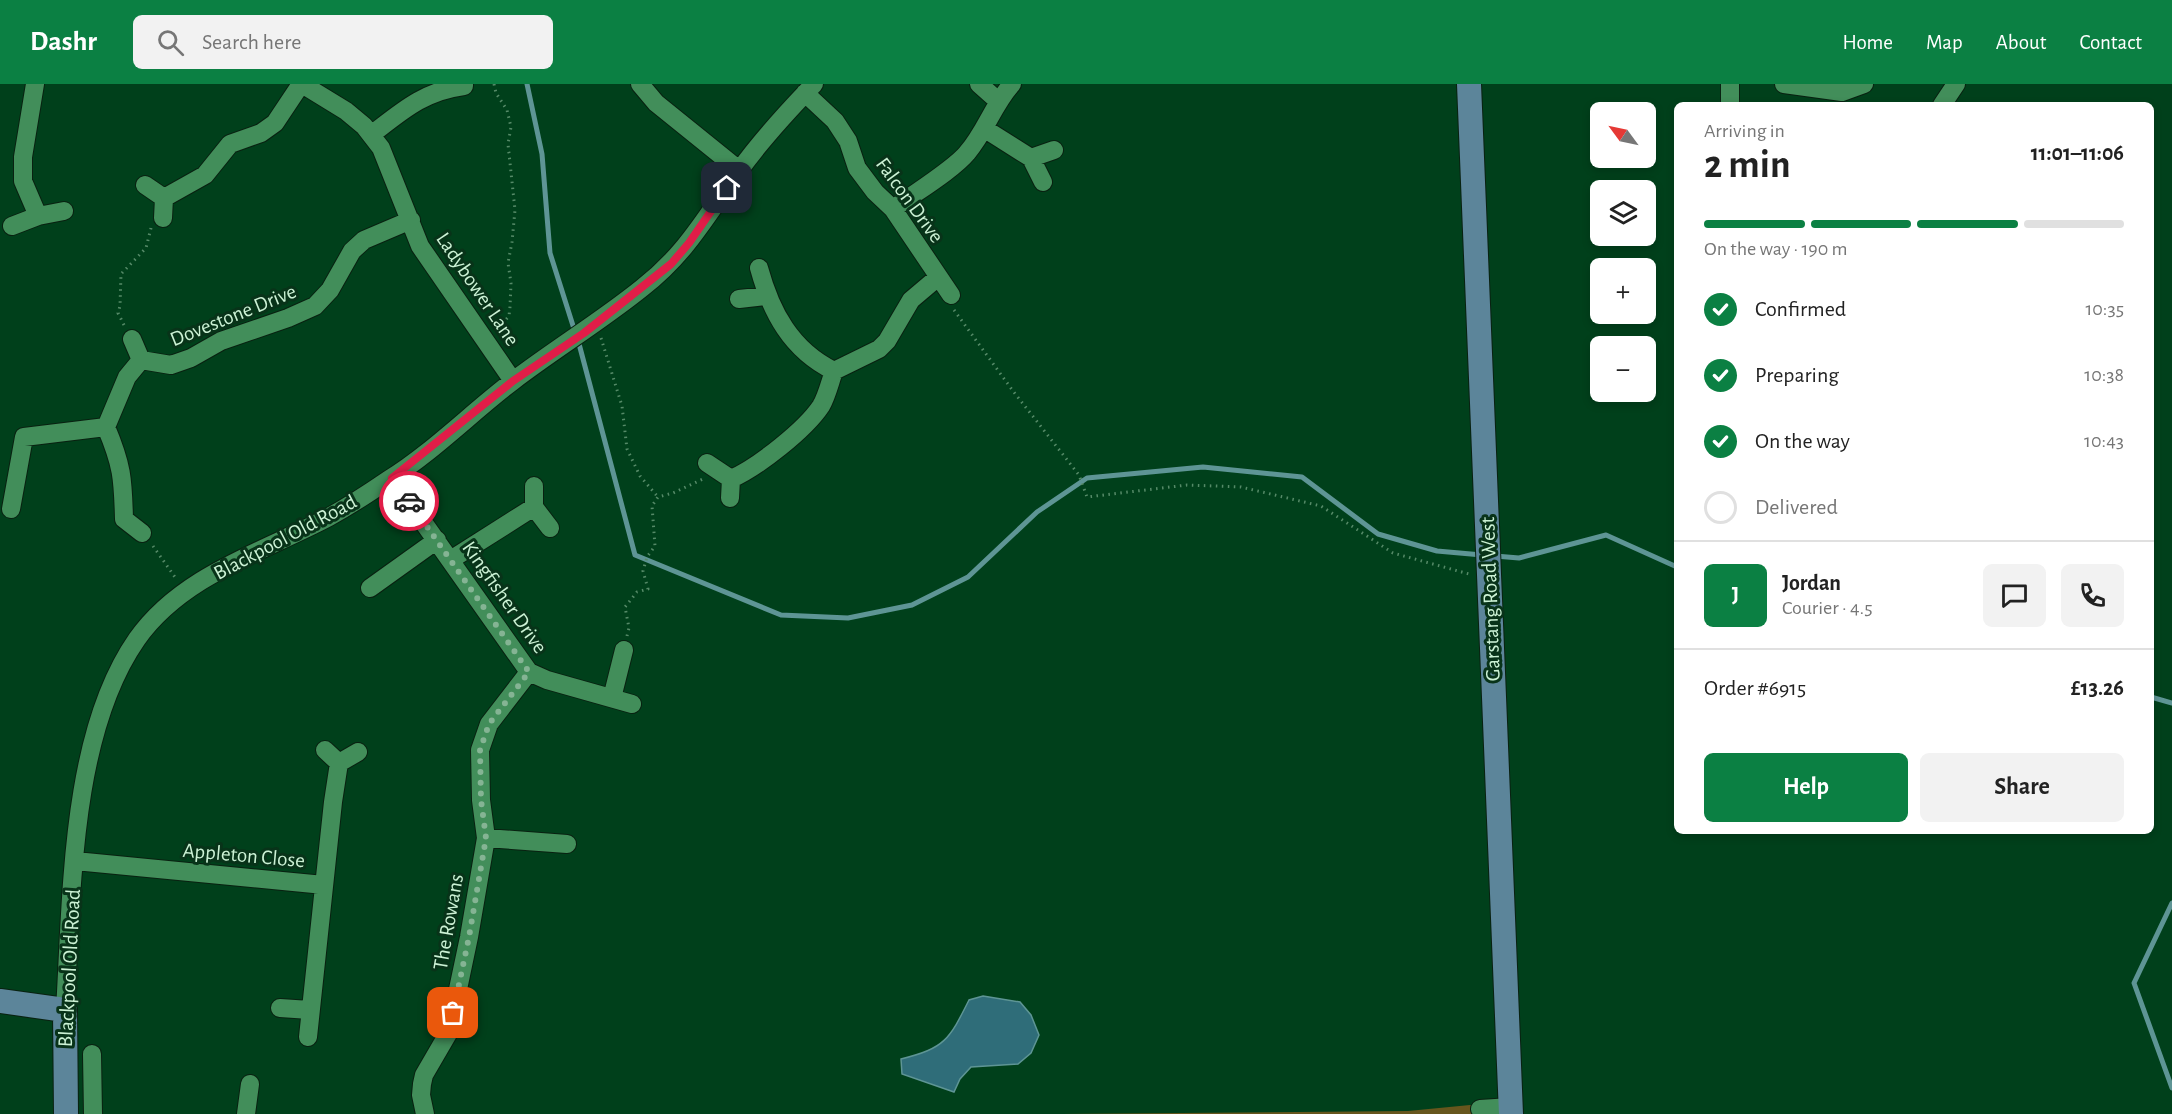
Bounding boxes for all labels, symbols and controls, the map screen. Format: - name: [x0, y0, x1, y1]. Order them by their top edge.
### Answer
- search box: [133, 15, 553, 69]
- icon: search: [154, 26, 187, 59]
- text: Dashr: [30, 28, 97, 56]
- text: Search here: [202, 31, 301, 53]
- text: Home: [1842, 32, 1893, 53]
- text: Map: [1926, 32, 1963, 53]
- text: About: [1996, 32, 2046, 53]
- text: Contact: [2079, 32, 2142, 53]
- north arrow: [1590, 102, 1656, 168]
- map controls: [1590, 102, 1656, 402]
- text: Arriving in: [1704, 121, 1785, 141]
- text: 11:01–11:06: [2031, 142, 2124, 164]
- text: 2 min: [1704, 146, 1791, 185]
- street label: Falcon Drive: [872, 154, 947, 247]
- pin: [701, 162, 752, 213]
- icon: home: [710, 171, 743, 204]
- button: layers: [1590, 180, 1656, 246]
- street label: Ladybower Lane: [432, 229, 523, 350]
- text: On the way · 190 m: [1704, 239, 1848, 259]
- button: +: [1590, 258, 1656, 324]
- street label: Dovestone Drive: [167, 281, 299, 350]
- icon: check: [1704, 293, 1737, 326]
- text: Confirmed: [1755, 298, 1846, 320]
- text: 10:35: [2085, 299, 2124, 319]
- button: −: [1590, 336, 1656, 402]
- icon: check: [1704, 359, 1737, 392]
- text: Preparing: [1755, 364, 1839, 386]
- text: 10:38: [2084, 365, 2124, 385]
- icon: check: [1704, 425, 1737, 458]
- text: On the way: [1755, 430, 1850, 452]
- text: 10:43: [2084, 431, 2124, 451]
- courier: [379, 471, 439, 531]
- icon: car: [393, 485, 426, 518]
- street label: Blackpool Old Road: [210, 491, 360, 584]
- text: Delivered: [1755, 496, 1838, 518]
- street label: Garstang Road West: [1477, 516, 1504, 681]
- street label: Kingfisher Drive: [458, 537, 551, 657]
- button: chat: [1983, 564, 2046, 627]
- button: phone: [2061, 564, 2124, 627]
- text: Jordan: [1782, 572, 1841, 594]
- text: J: [1732, 584, 1739, 606]
- text: Courier · 4.5: [1782, 598, 1873, 618]
- text: Order #6915: [1704, 677, 1806, 699]
- text: £13.26: [2071, 677, 2124, 699]
- button: Help: [1704, 753, 1908, 822]
- button: Share: [1920, 753, 2124, 822]
- street label: Appleton Close: [182, 840, 306, 871]
- street label: The Rowans: [430, 873, 467, 972]
- street label: Blackpool Old Road: [55, 888, 84, 1048]
- pin: [427, 987, 478, 1038]
- icon: bag: [436, 996, 469, 1029]

